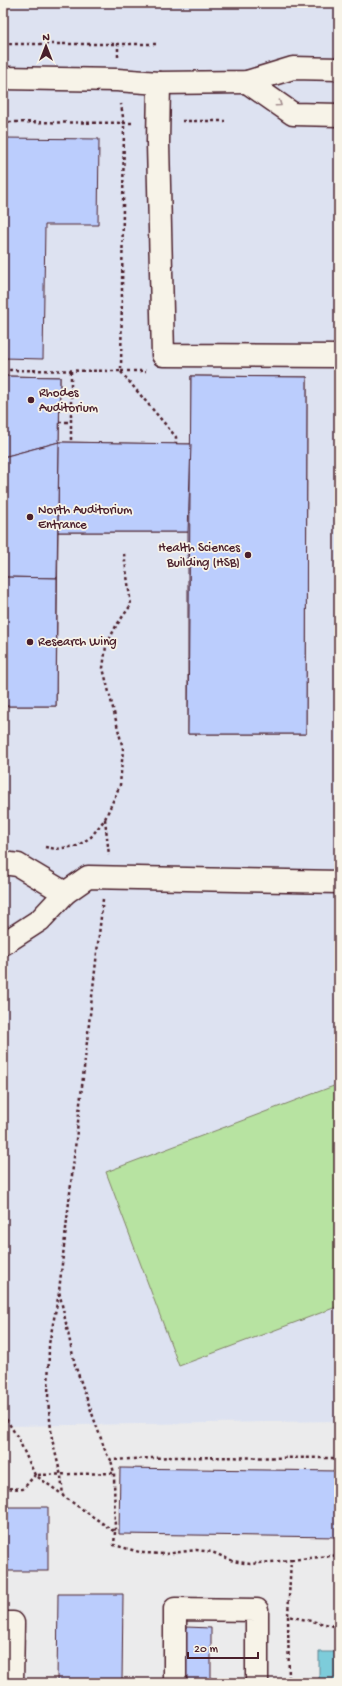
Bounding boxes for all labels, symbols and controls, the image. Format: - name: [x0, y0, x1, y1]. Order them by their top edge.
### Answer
- north arrow: [26, 26, 66, 66]
- text: N: [42, 32, 50, 44]
- one-way arrow: [274, 99, 281, 106]
- place label: Rhodes Auditorium: [39, 386, 98, 416]
- marker: Rhodes Auditorium: [26, 395, 36, 405]
- place label: North Auditorium Entrance: [38, 503, 132, 533]
- marker: North Auditorium Entrance: [25, 512, 35, 522]
- place label: Health Sciences Building (HSB): [158, 541, 241, 571]
- marker: Health Sciences Building (HSB): [243, 550, 253, 560]
- place label: Research Wing: [38, 635, 117, 650]
- marker: Research Wing: [25, 637, 35, 647]
- scale bar: [188, 1634, 258, 1660]
- text: 20 m: [194, 1643, 219, 1657]

